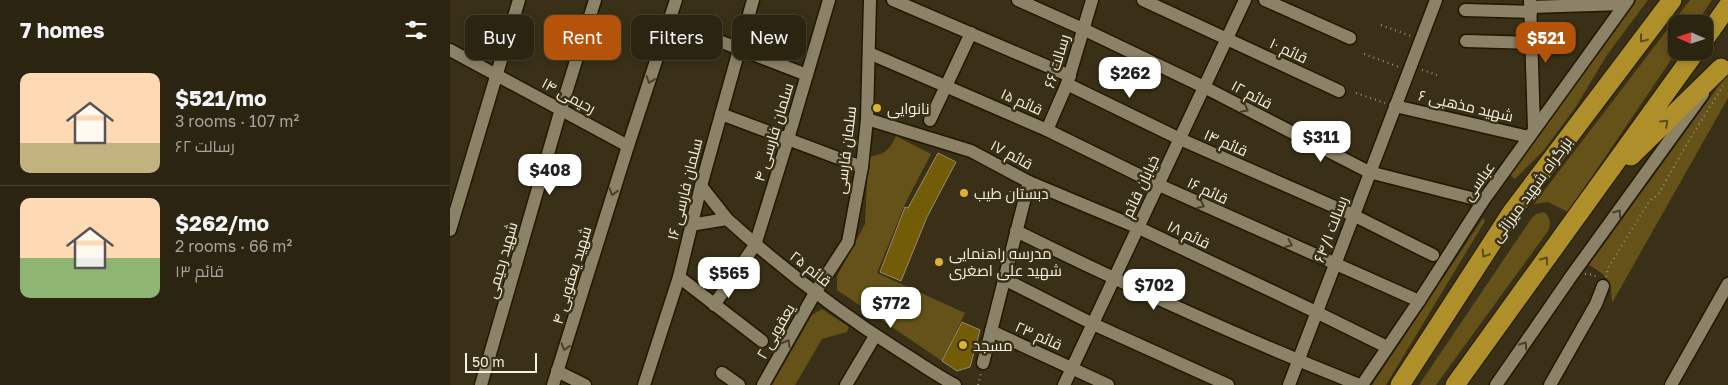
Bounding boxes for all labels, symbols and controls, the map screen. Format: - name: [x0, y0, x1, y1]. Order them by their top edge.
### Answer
- chip: Buy: [465, 15, 534, 60]
- chip: Rent: [544, 15, 621, 60]
- chip: Filters: [631, 15, 722, 60]
- chip: New: [732, 15, 806, 60]
- north arrow: [1668, 15, 1712, 60]
- map controls: [1668, 15, 1713, 60]
- icon: filters: [402, 16, 430, 44]
- text: 7 homes: [20, 17, 105, 43]
- pin: $521: [1516, 22, 1576, 64]
- text: $521: [1527, 28, 1565, 48]
- street label: رسالت ۶۶: [1039, 32, 1074, 90]
- street label: قائم ۱۰: [1266, 33, 1311, 68]
- one-way arrow: [1640, 33, 1648, 42]
- pin: $262: [1100, 56, 1160, 99]
- text: $262: [1110, 63, 1150, 83]
- street label: رحیمی ۱۴: [538, 73, 599, 118]
- one-way arrow: [646, 75, 656, 83]
- street label: قائم ۱۲: [1228, 76, 1276, 114]
- street label: سلمان فارسی ۴: [749, 81, 798, 184]
- street label: قائم ۱۵: [997, 84, 1046, 120]
- text: $521/mo: [175, 85, 267, 111]
- street label: شهید مذهبی ۶: [1416, 85, 1515, 127]
- icon: home: [60, 93, 120, 153]
- place label: نانوایی: [887, 99, 929, 119]
- marker: نانوایی: [871, 102, 883, 114]
- one-way arrow: [1240, 103, 1249, 113]
- street label: سلمان فارسی: [831, 105, 861, 195]
- text: 3 rooms · 107 m²: [175, 111, 299, 131]
- pin: $311: [1291, 120, 1351, 163]
- one-way arrow: [1659, 120, 1668, 129]
- street label: قائم ۱۴: [1201, 124, 1251, 161]
- text: $311: [1303, 127, 1339, 147]
- street label: بزرگراه شهید میرزائی: [1487, 133, 1577, 246]
- street label: قائم ۱۷: [987, 135, 1036, 174]
- text: رسالت ۶۲: [175, 136, 235, 156]
- street label: سلمان فارسی ۱۶: [663, 136, 707, 242]
- street label: خیابان قائم: [1118, 152, 1164, 221]
- pin: $408: [520, 154, 580, 196]
- street label: عباسی: [1458, 158, 1499, 205]
- text: $408: [529, 160, 571, 180]
- street label: قائم ۱۶: [1184, 173, 1231, 209]
- place label: دبستان طیب: [974, 184, 1049, 204]
- one-way arrow: [609, 187, 619, 196]
- marker: دبستان طیب: [958, 187, 970, 199]
- street label: رسالت ۶۴/۱: [1309, 193, 1352, 265]
- one-way arrow: [1196, 198, 1205, 209]
- one-way arrow: [1612, 209, 1621, 218]
- text: $262/mo: [175, 210, 269, 236]
- street label: قائم ۱۸: [1164, 216, 1213, 254]
- icon: home: [60, 218, 120, 278]
- street label: شهید رحیمی: [482, 220, 522, 301]
- street label: شهید یعقوبی ۴: [548, 224, 596, 327]
- text: 2 rooms · 66 m²: [175, 236, 292, 256]
- one-way arrow: [1284, 237, 1293, 248]
- place label: مدرسه راهنمایی شهید علی اصغری: [949, 244, 1062, 281]
- street label: قائم ۲۵: [786, 246, 835, 291]
- one-way arrow: [1481, 249, 1491, 258]
- pin: $565: [699, 256, 759, 299]
- marker: مدرسه راهنمایی شهید علی اصغری: [933, 256, 945, 268]
- one-way arrow: [1539, 256, 1548, 266]
- text: قائم ۱۳: [175, 261, 224, 281]
- text: $565: [709, 263, 749, 283]
- pin: $702: [1124, 268, 1184, 311]
- text: $702: [1134, 275, 1174, 295]
- pin: $772: [861, 286, 921, 329]
- text: $772: [872, 293, 910, 313]
- street label: یعقوبی ۲: [752, 300, 800, 363]
- street label: قائم ۲۳: [1012, 317, 1065, 355]
- place label: مسجد: [973, 336, 1013, 354]
- one-way arrow: [781, 339, 791, 348]
- marker: مسجد: [957, 339, 969, 351]
- one-way arrow: [1518, 341, 1527, 351]
- one-way arrow: [561, 343, 571, 351]
- scale bar: [465, 350, 538, 373]
- text: 50 m: [472, 353, 505, 370]

